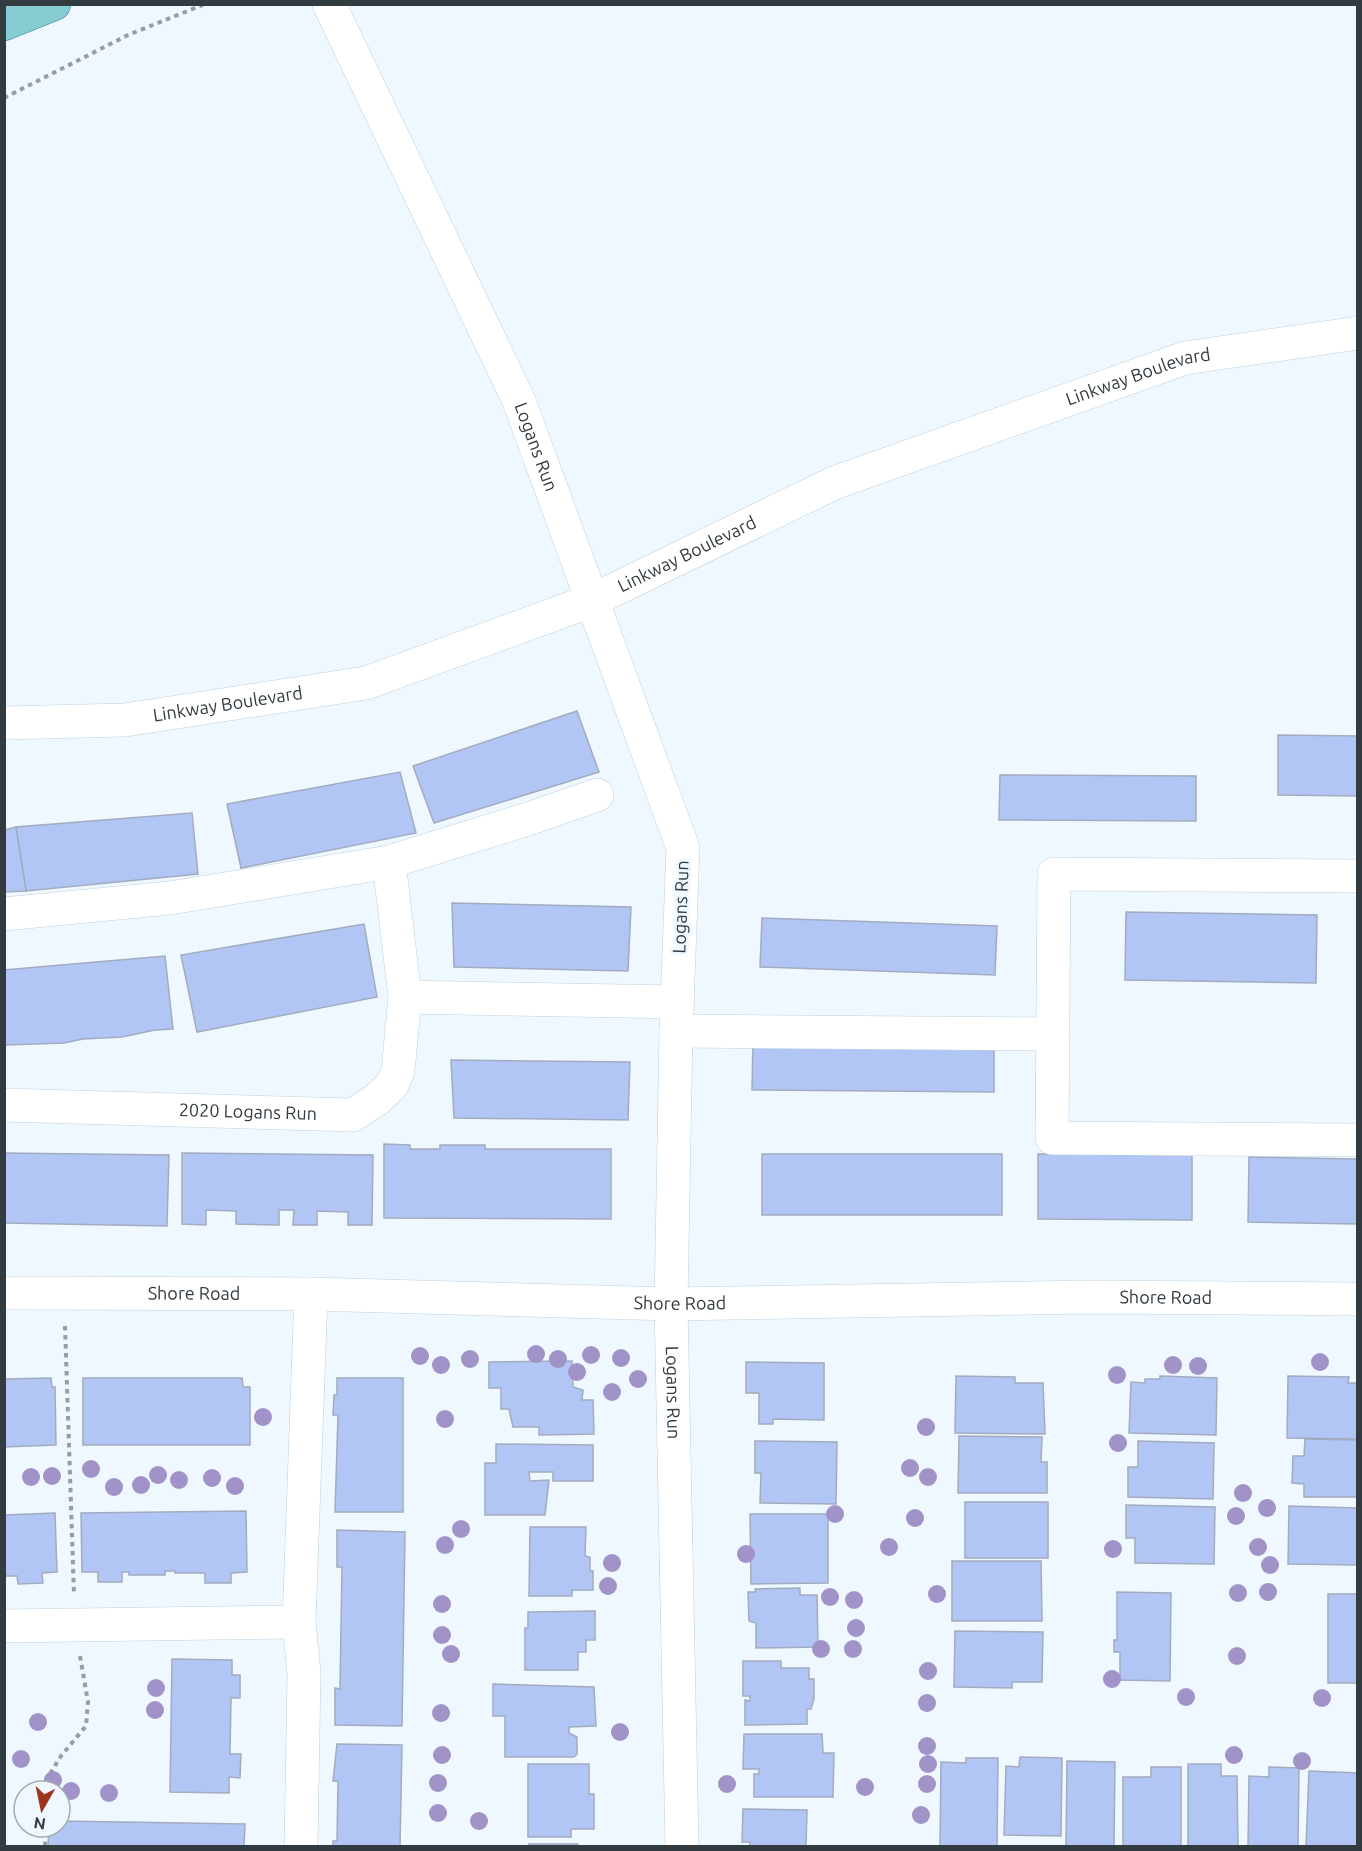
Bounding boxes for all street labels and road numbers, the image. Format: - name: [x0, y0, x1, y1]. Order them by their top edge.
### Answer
- street label: Linkway Boulevard: [1063, 343, 1212, 409]
- street label: Logans Run: [511, 399, 562, 494]
- street label: Linkway Boulevard: [614, 511, 759, 596]
- street label: Linkway Boulevard: [151, 682, 304, 725]
- street label: Logans Run: [668, 860, 692, 954]
- street label: 2020 Logans Run: [179, 1099, 317, 1123]
- street label: Shore Road: [148, 1282, 240, 1303]
- street label: Shore Road: [1119, 1286, 1212, 1307]
- street label: Shore Road: [633, 1292, 726, 1313]
- street label: Logans Run: [663, 1346, 685, 1439]

